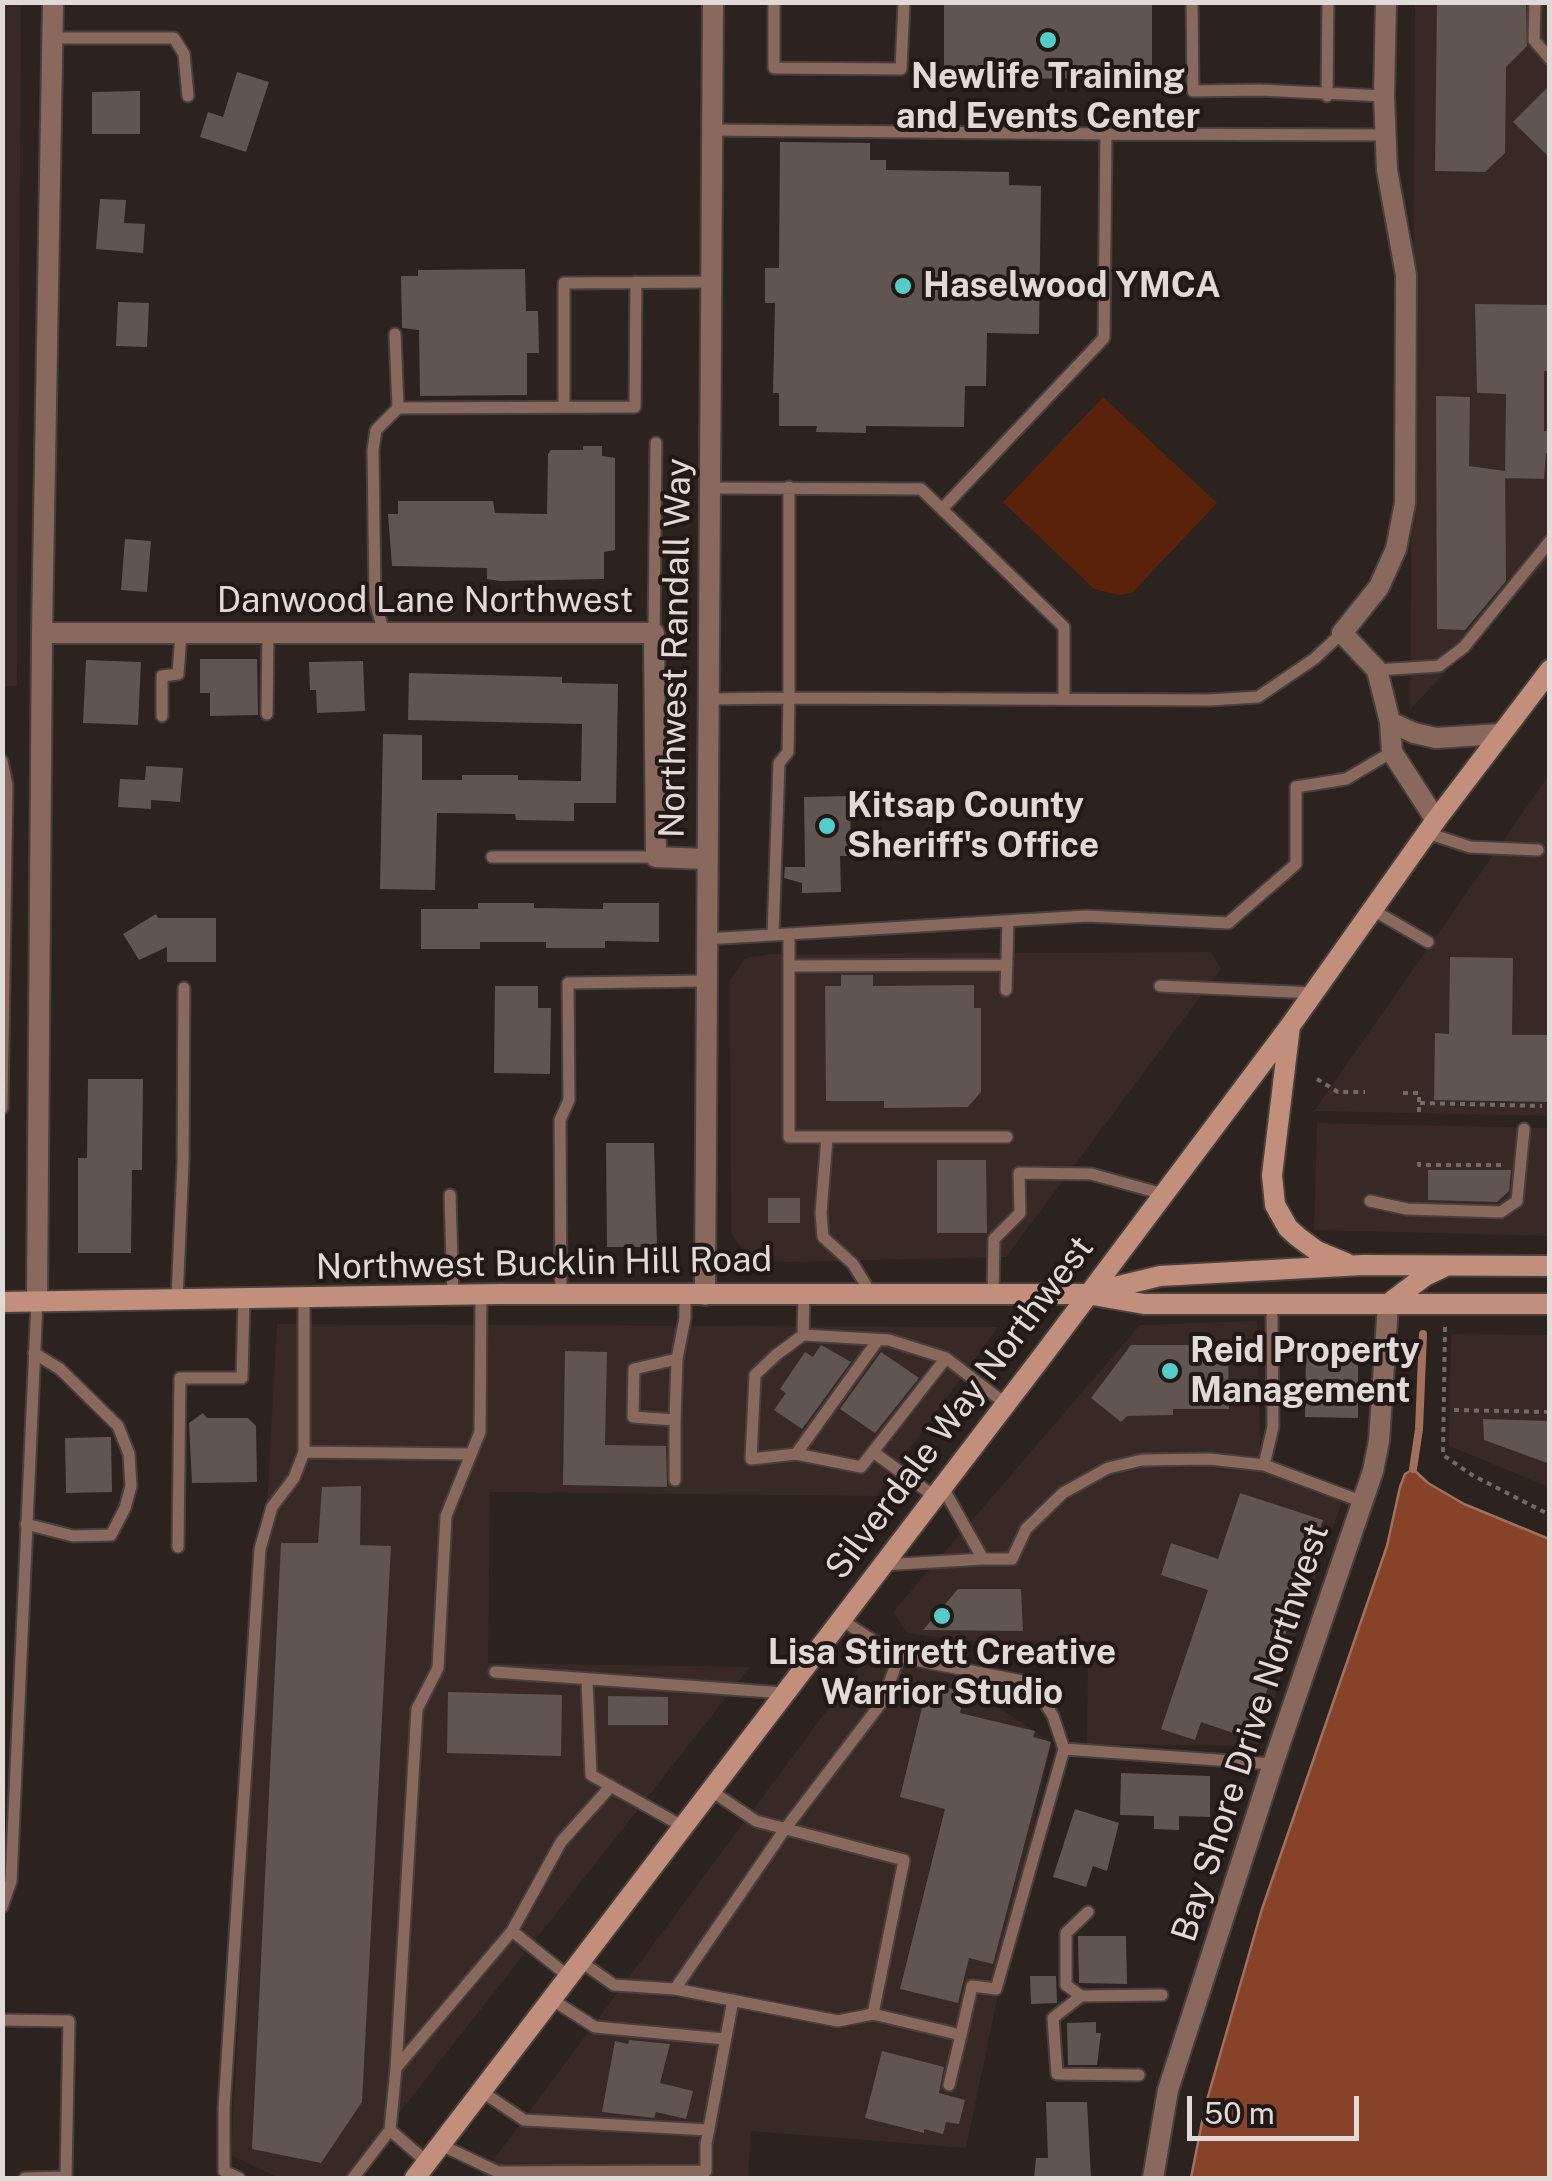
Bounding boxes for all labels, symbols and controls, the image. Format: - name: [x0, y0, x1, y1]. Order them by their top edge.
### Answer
- marker: Newlife Training and Events Center: [1037, 29, 1059, 51]
- place label: Newlife Training and Events Center: [896, 56, 1200, 138]
- place label: Haselwood YMCA: [923, 265, 1221, 307]
- marker: Haselwood YMCA: [892, 275, 914, 297]
- street label: Northwest Randall Way: [652, 458, 700, 838]
- street label: Danwood Lane Northwest: [217, 580, 633, 622]
- place label: Kitsap County Sheriff's Office: [847, 785, 1099, 867]
- marker: Kitsap County Sheriff's Office: [816, 815, 838, 837]
- street label: Silverdale Way Northwest: [817, 1228, 1103, 1588]
- street label: Northwest Bucklin Hill Road: [315, 1239, 773, 1289]
- place label: Reid Property Management: [1190, 1330, 1420, 1412]
- marker: Reid Property Management: [1159, 1360, 1181, 1382]
- street label: Bay Shore Drive Northwest: [1164, 1519, 1338, 1947]
- marker: Lisa Stirrett Creative Warrior Studio: [931, 1605, 953, 1627]
- place label: Lisa Stirrett Creative Warrior Studio: [768, 1632, 1116, 1714]
- scale bar: [1192, 2076, 1364, 2138]
- text: 50 m: [1204, 2095, 1275, 2131]

